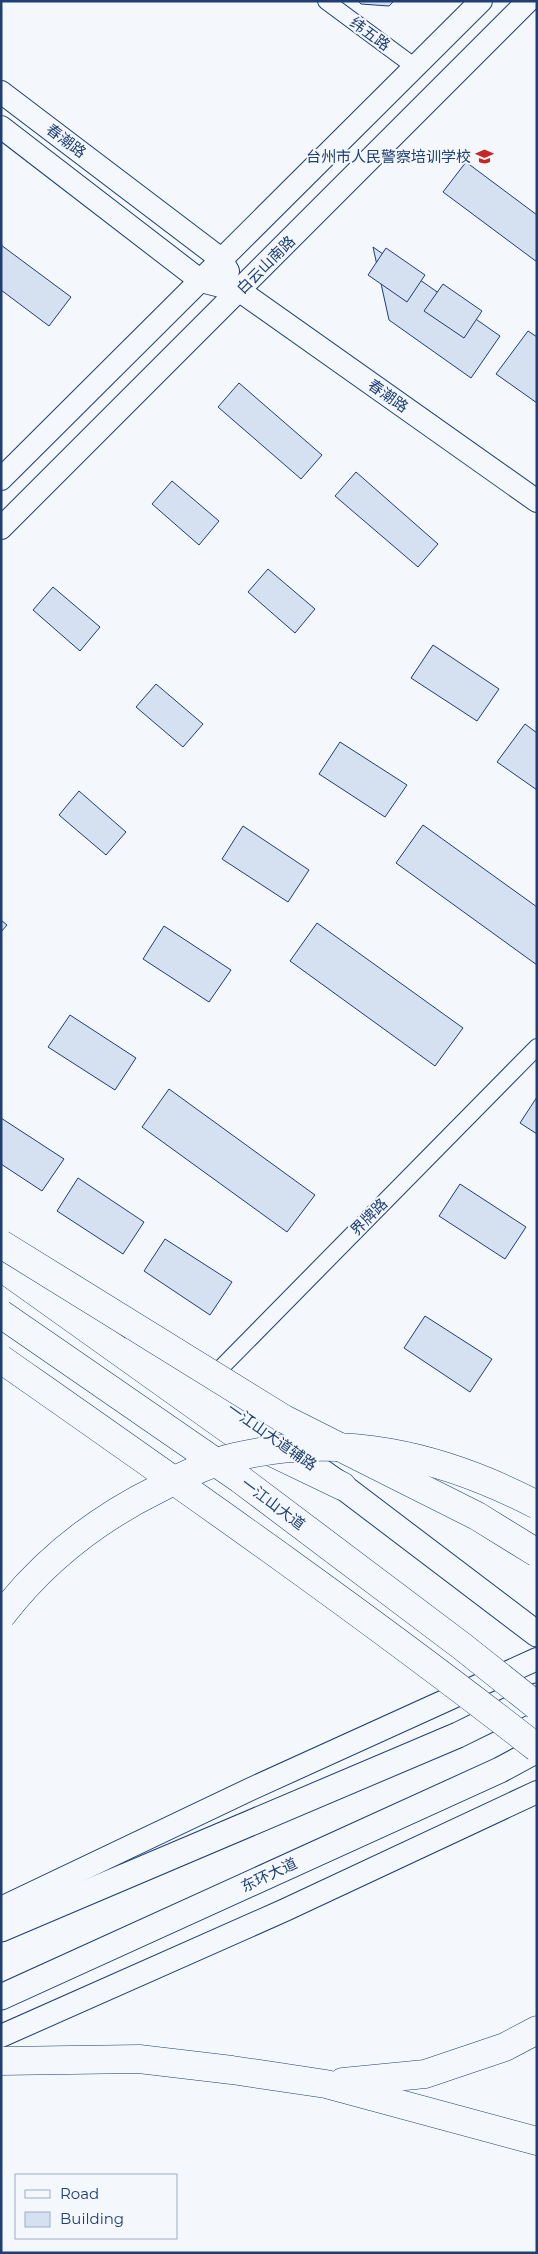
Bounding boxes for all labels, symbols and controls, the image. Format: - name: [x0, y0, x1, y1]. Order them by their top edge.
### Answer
- street label: 纬五路: [347, 13, 394, 55]
- street label: 春潮路: [43, 119, 90, 162]
- place label: 台州市人民警察培训学校: [306, 147, 471, 166]
- school or university icon: 台州市人民警察培训学校: [475, 147, 495, 167]
- street label: 白云山南路: [232, 231, 299, 298]
- street label: 春潮路: [364, 375, 412, 416]
- street label: 界牌路: [346, 1194, 391, 1239]
- street label: 一江山大道辅路: [224, 1399, 321, 1474]
- street label: 一江山大道: [238, 1473, 309, 1534]
- street label: 东环大道: [238, 1853, 300, 1896]
- legend: [15, 2174, 178, 2239]
- text: Road: [60, 2184, 99, 2203]
- text: Building: [60, 2209, 124, 2228]

